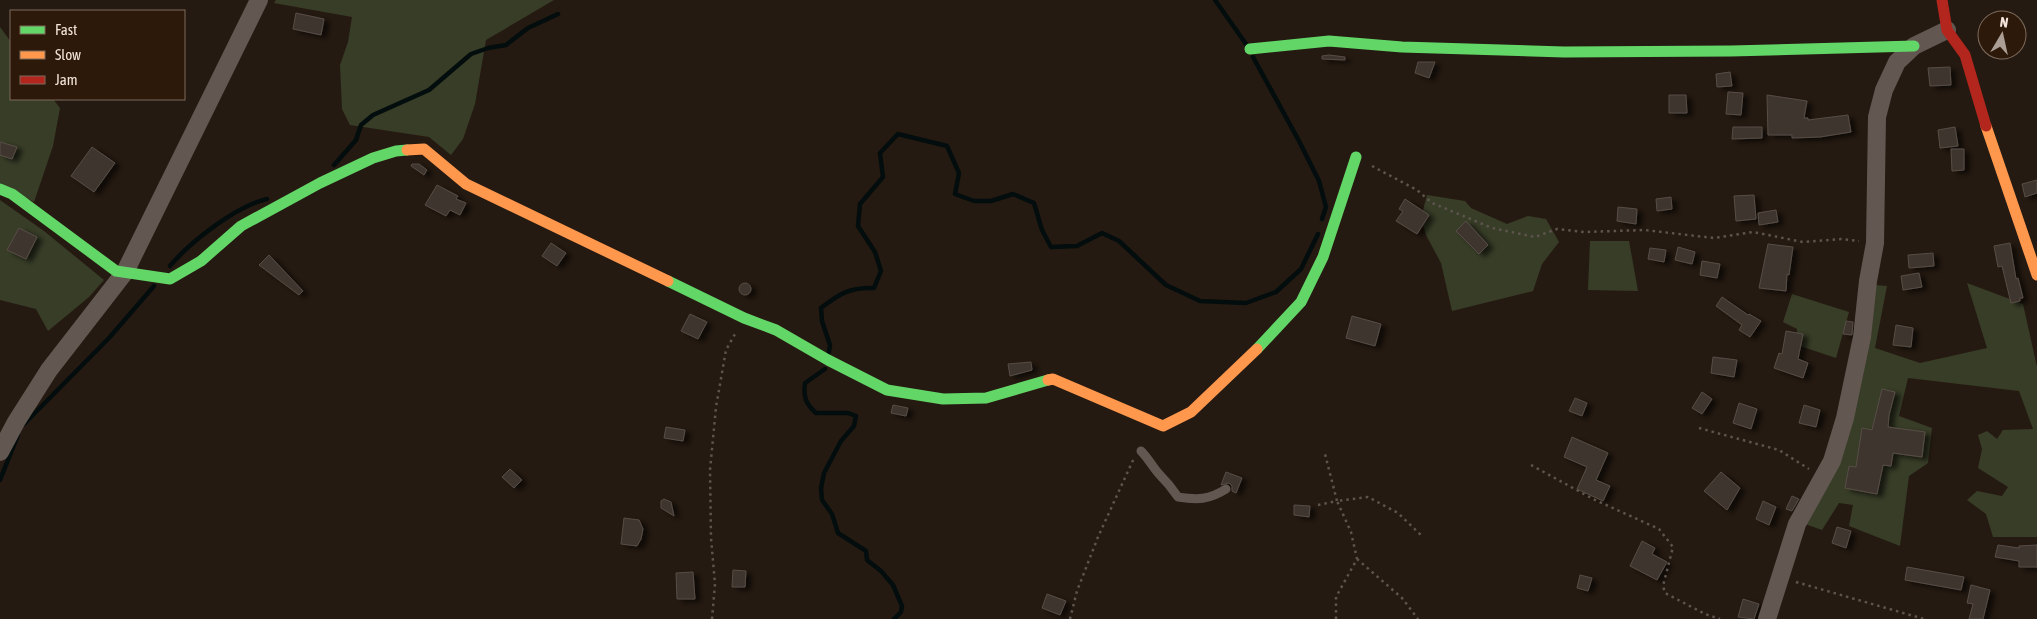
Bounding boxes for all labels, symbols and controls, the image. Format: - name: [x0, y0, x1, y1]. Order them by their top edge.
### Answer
- legend: [10, 10, 185, 100]
- north arrow: [1977, 10, 2027, 60]
- text: N: [1999, 14, 2009, 31]
- text: Fast: [55, 21, 77, 38]
- text: Slow: [55, 46, 81, 63]
- text: Jam: [55, 71, 78, 88]

